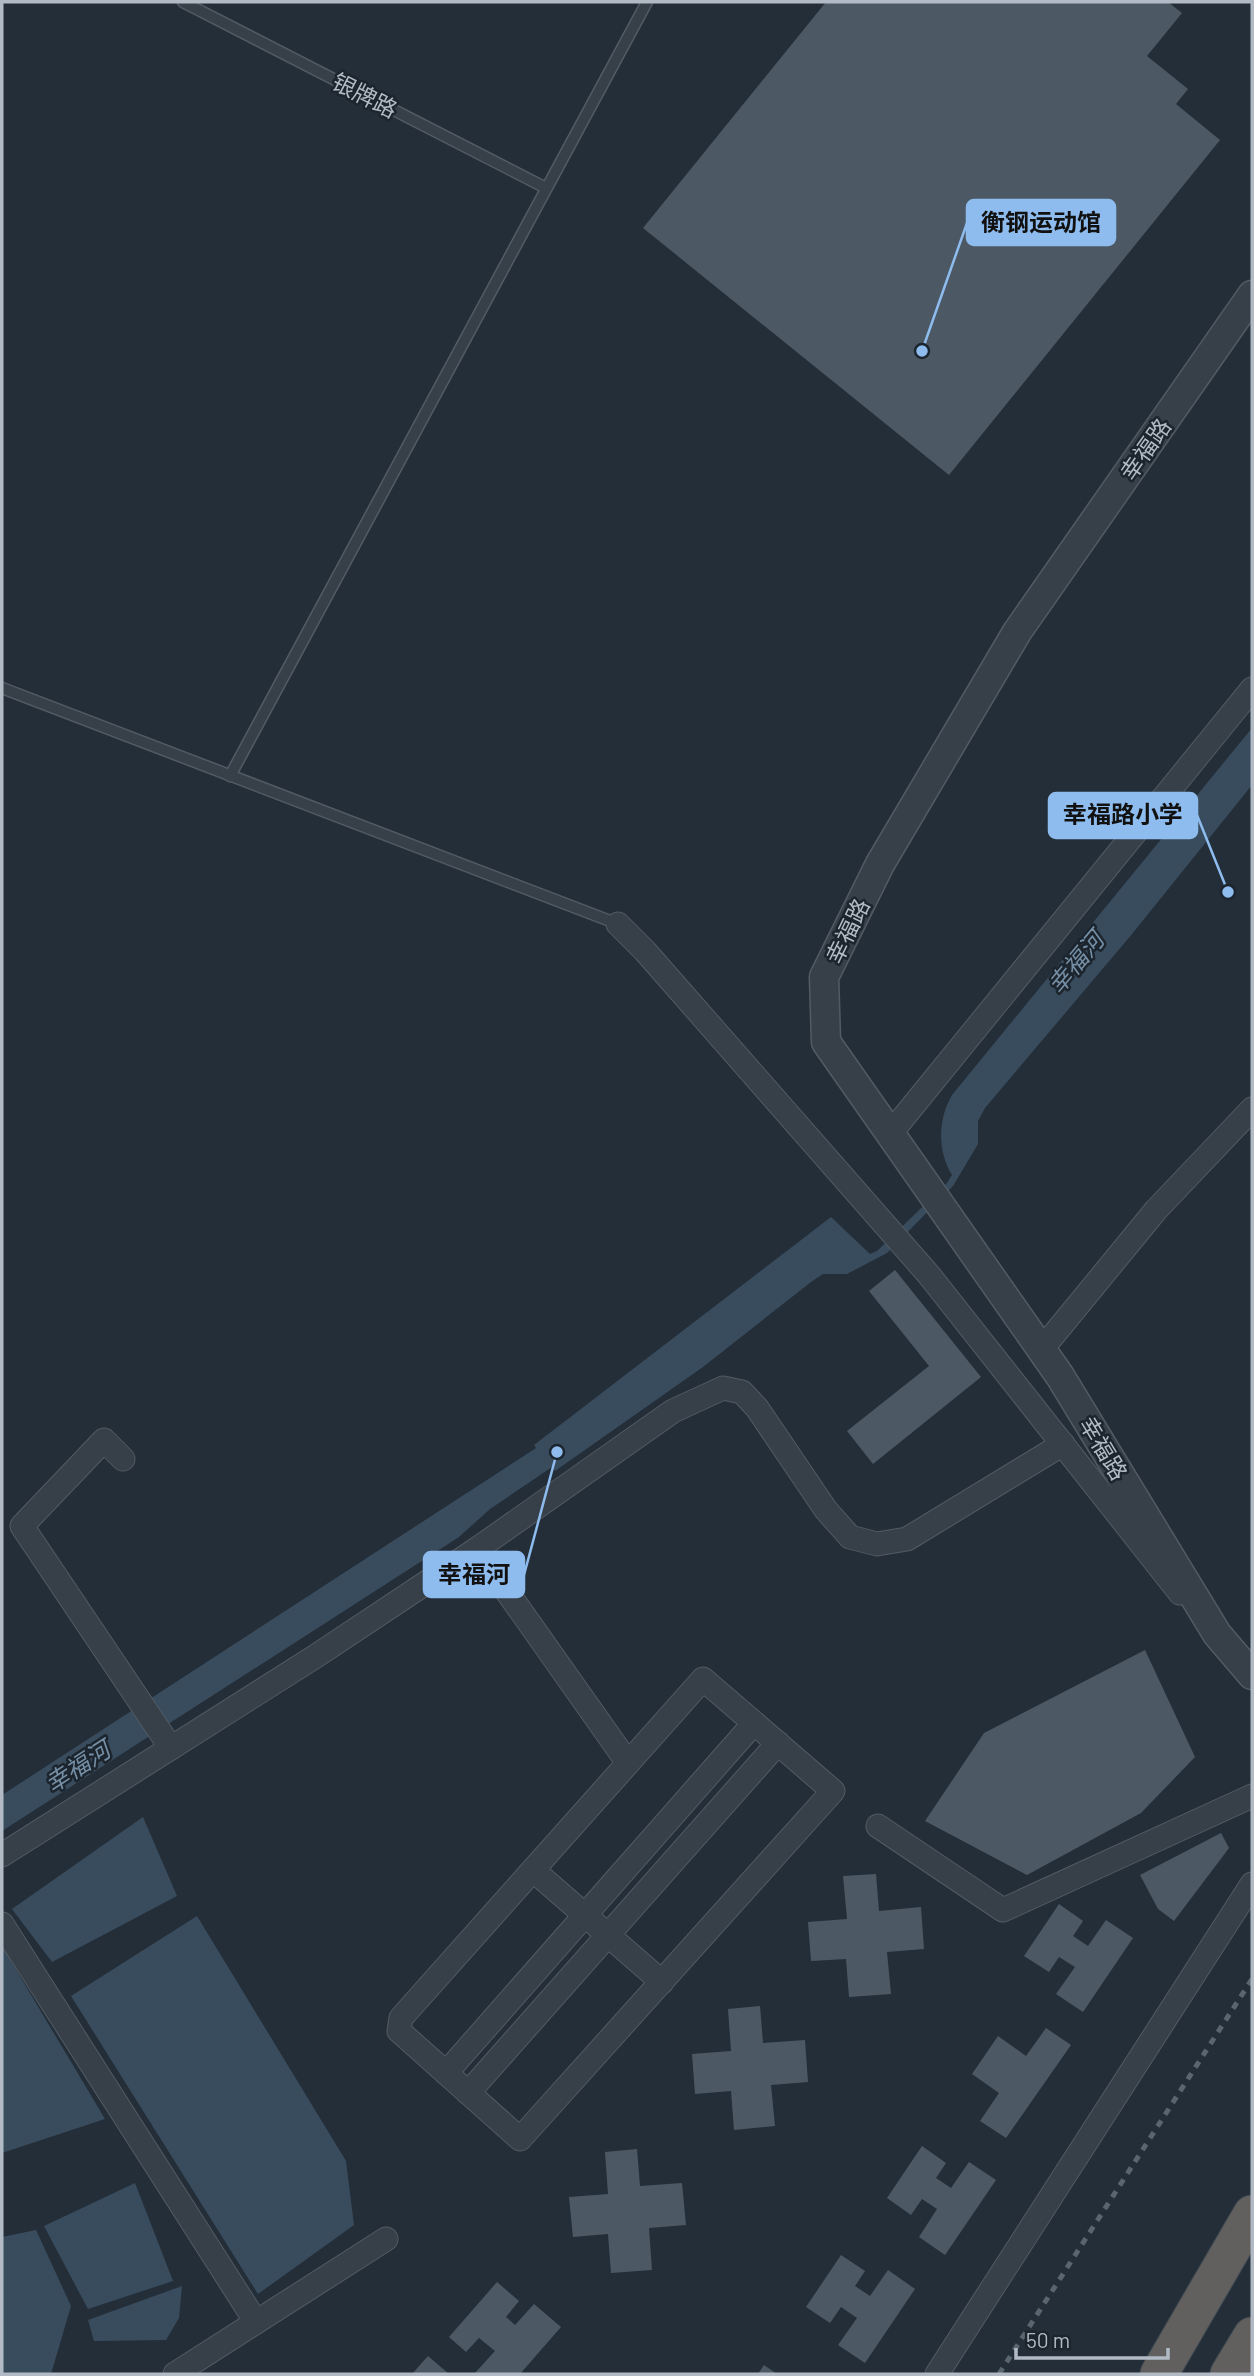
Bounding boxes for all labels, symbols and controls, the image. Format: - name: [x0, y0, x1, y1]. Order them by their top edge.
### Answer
- street label: 银牌路: [328, 67, 402, 123]
- callout: 衡钢运动馆: [967, 200, 1115, 245]
- text: 衡钢运动馆: [981, 207, 1101, 236]
- street label: 幸福路: [1114, 413, 1176, 485]
- callout: 幸福路小学: [1049, 793, 1197, 838]
- text: 幸福路小学: [1063, 799, 1183, 828]
- street label: 幸福路: [819, 894, 875, 968]
- water label: 幸福河: [1041, 922, 1112, 999]
- street label: 幸福路: [1074, 1411, 1134, 1485]
- callout: 幸福河: [424, 1552, 524, 1597]
- text: 幸福河: [438, 1559, 510, 1588]
- water label: 幸福河: [39, 1732, 118, 1798]
- scale bar: [1016, 2316, 1168, 2360]
- text: 50 m: [1026, 2327, 1070, 2352]

